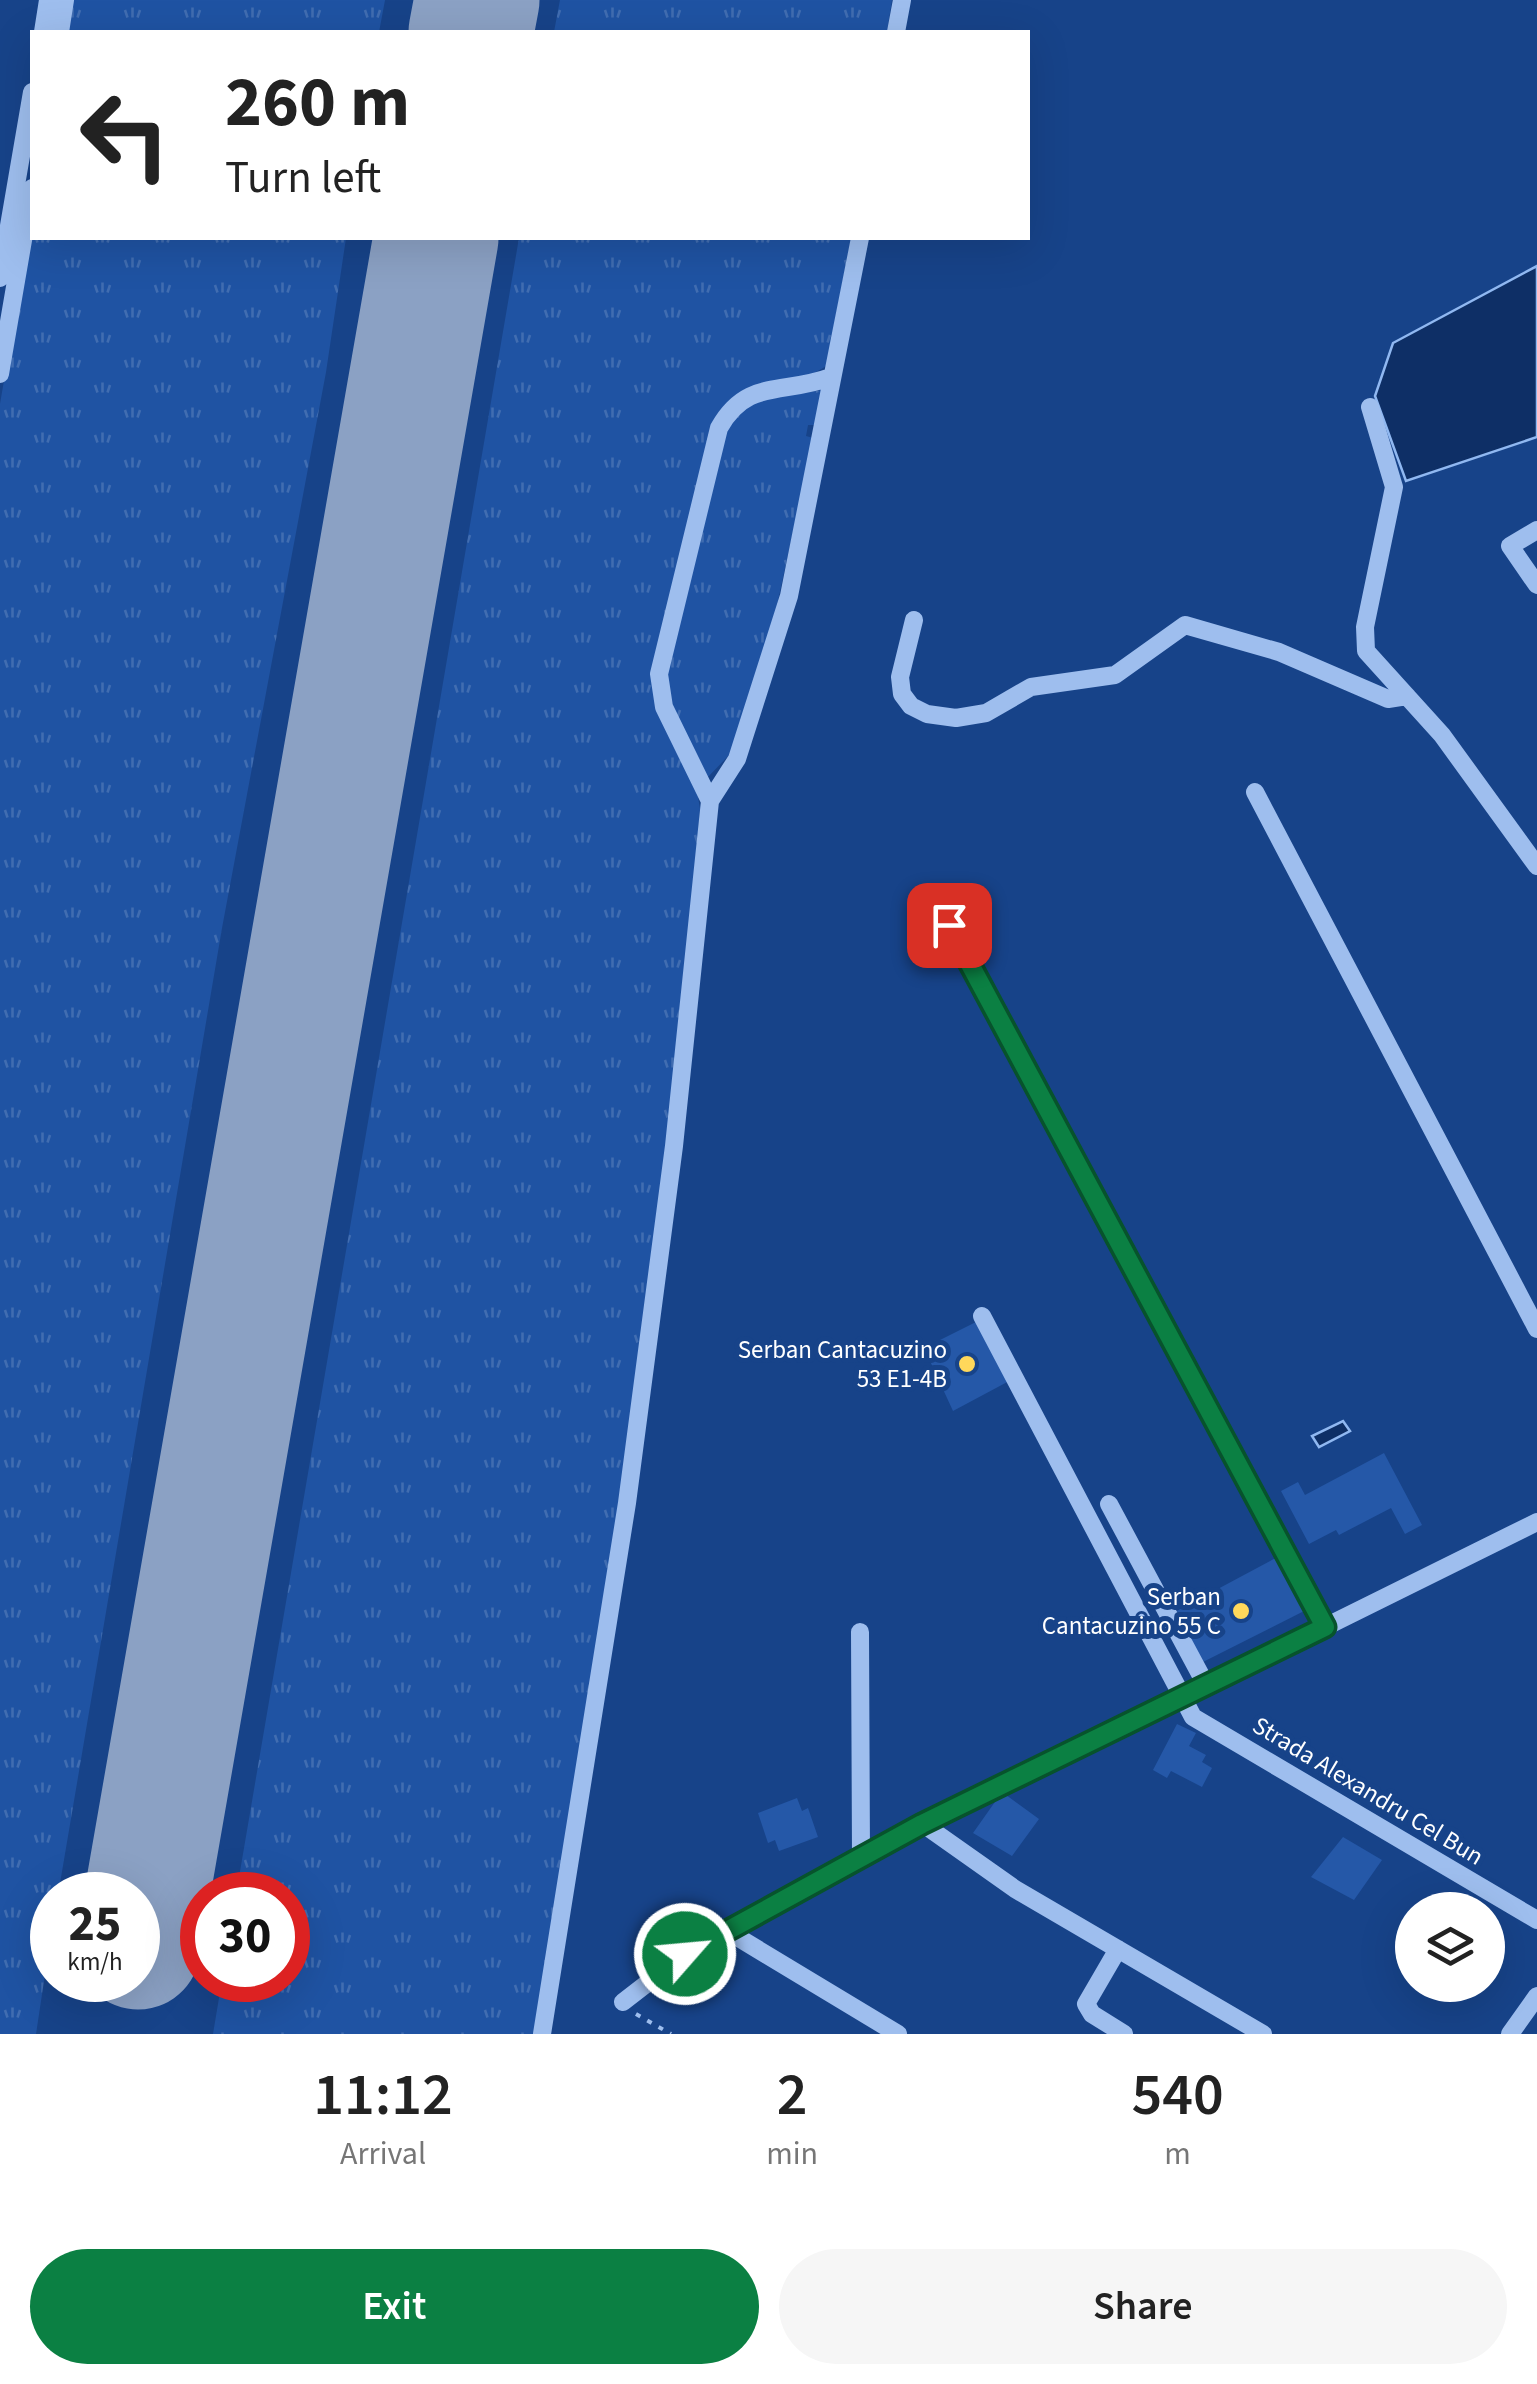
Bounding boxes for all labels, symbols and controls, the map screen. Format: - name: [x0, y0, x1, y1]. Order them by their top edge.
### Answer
- text: 260 m: [225, 53, 410, 153]
- icon: left: [60, 70, 190, 200]
- text: Turn left: [225, 146, 381, 210]
- pin: [907, 883, 992, 968]
- icon: arrive: [922, 898, 977, 953]
- place label: Serban Cantacuzino 53 E1-4B: [738, 1332, 947, 1397]
- marker: Serban Cantacuzino 53 E1-4B: [956, 1353, 978, 1375]
- place label: Serban Cantacuzino 55 C: [1042, 1579, 1221, 1644]
- marker: Serban Cantacuzino 55 C: [1230, 1600, 1252, 1622]
- street label: Strada Alexandru Cel Bun: [1246, 1708, 1490, 1874]
- speed limit sign: 30: [180, 1872, 310, 2002]
- text: 25: [69, 1889, 121, 1960]
- map controls: [1395, 1892, 1505, 2002]
- button: layers: [1395, 1892, 1505, 2002]
- position arrow: [633, 1902, 737, 2006]
- text: km/h: [67, 1944, 123, 1980]
- text: 11:12: [313, 2053, 453, 2138]
- text: 2: [777, 2053, 808, 2138]
- text: 540: [1131, 2053, 1224, 2138]
- text: Arrival: [340, 2131, 426, 2177]
- text: min: [766, 2131, 818, 2177]
- text: m: [1164, 2131, 1191, 2177]
- button: Exit: [30, 2249, 759, 2364]
- button: Share: [779, 2249, 1507, 2364]

